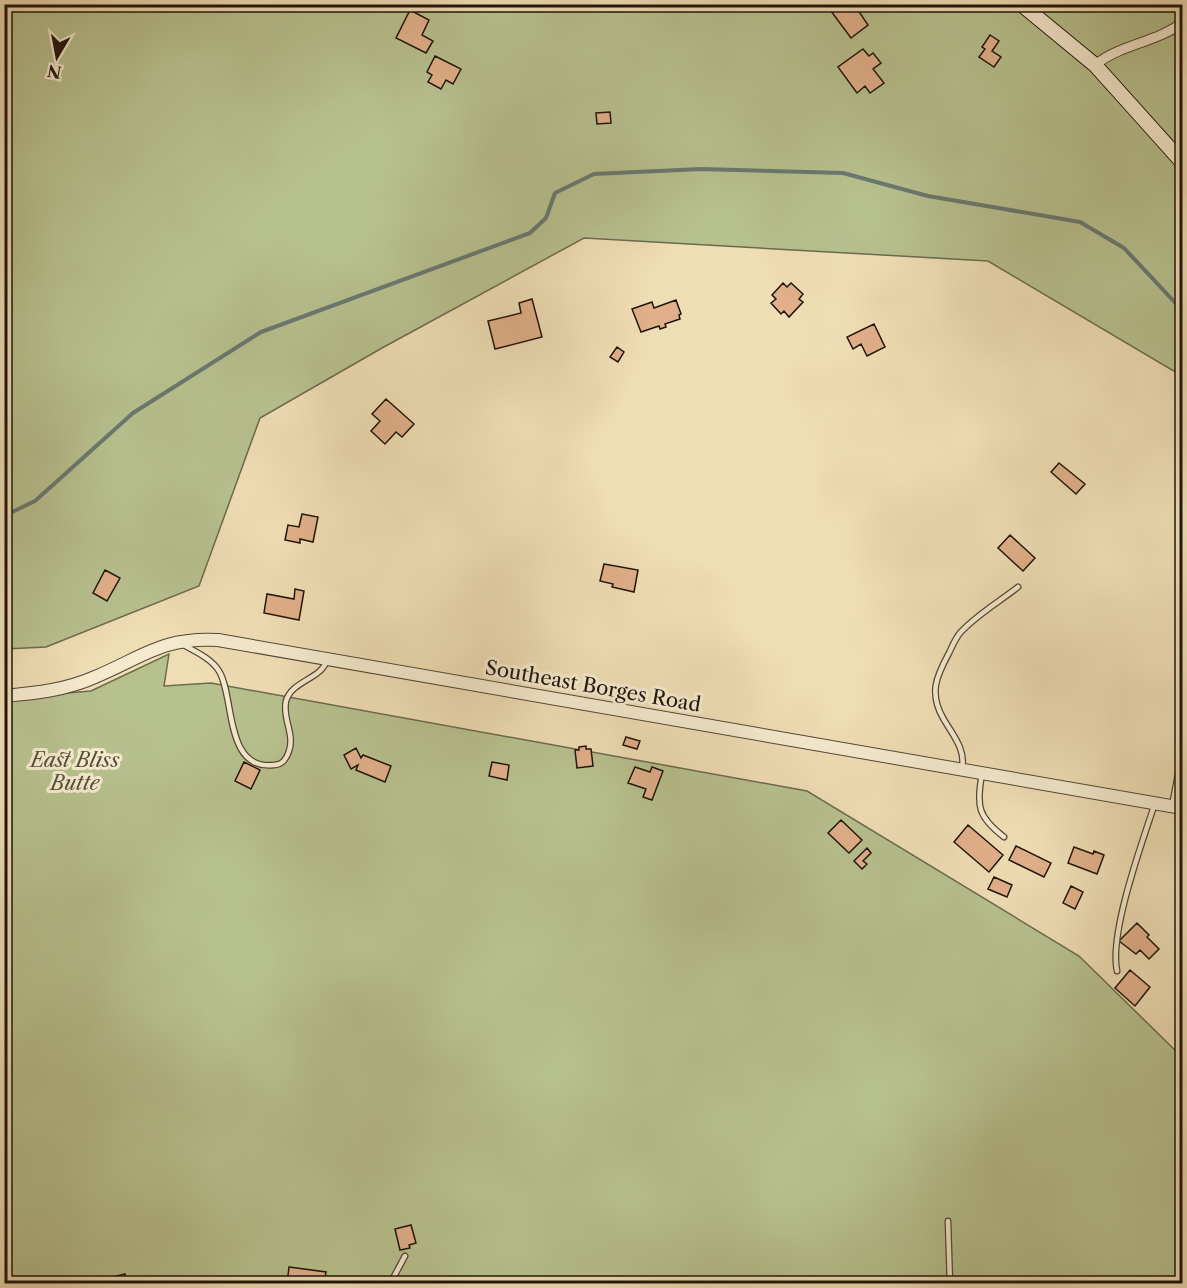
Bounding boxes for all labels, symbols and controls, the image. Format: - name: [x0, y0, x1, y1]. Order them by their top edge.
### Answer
- north arrow: [27, 27, 87, 87]
- text: N: [46, 61, 63, 83]
- street label: Southeast Borges Road: [483, 655, 703, 717]
- park label: East Bliss Butte: [28, 748, 120, 795]

